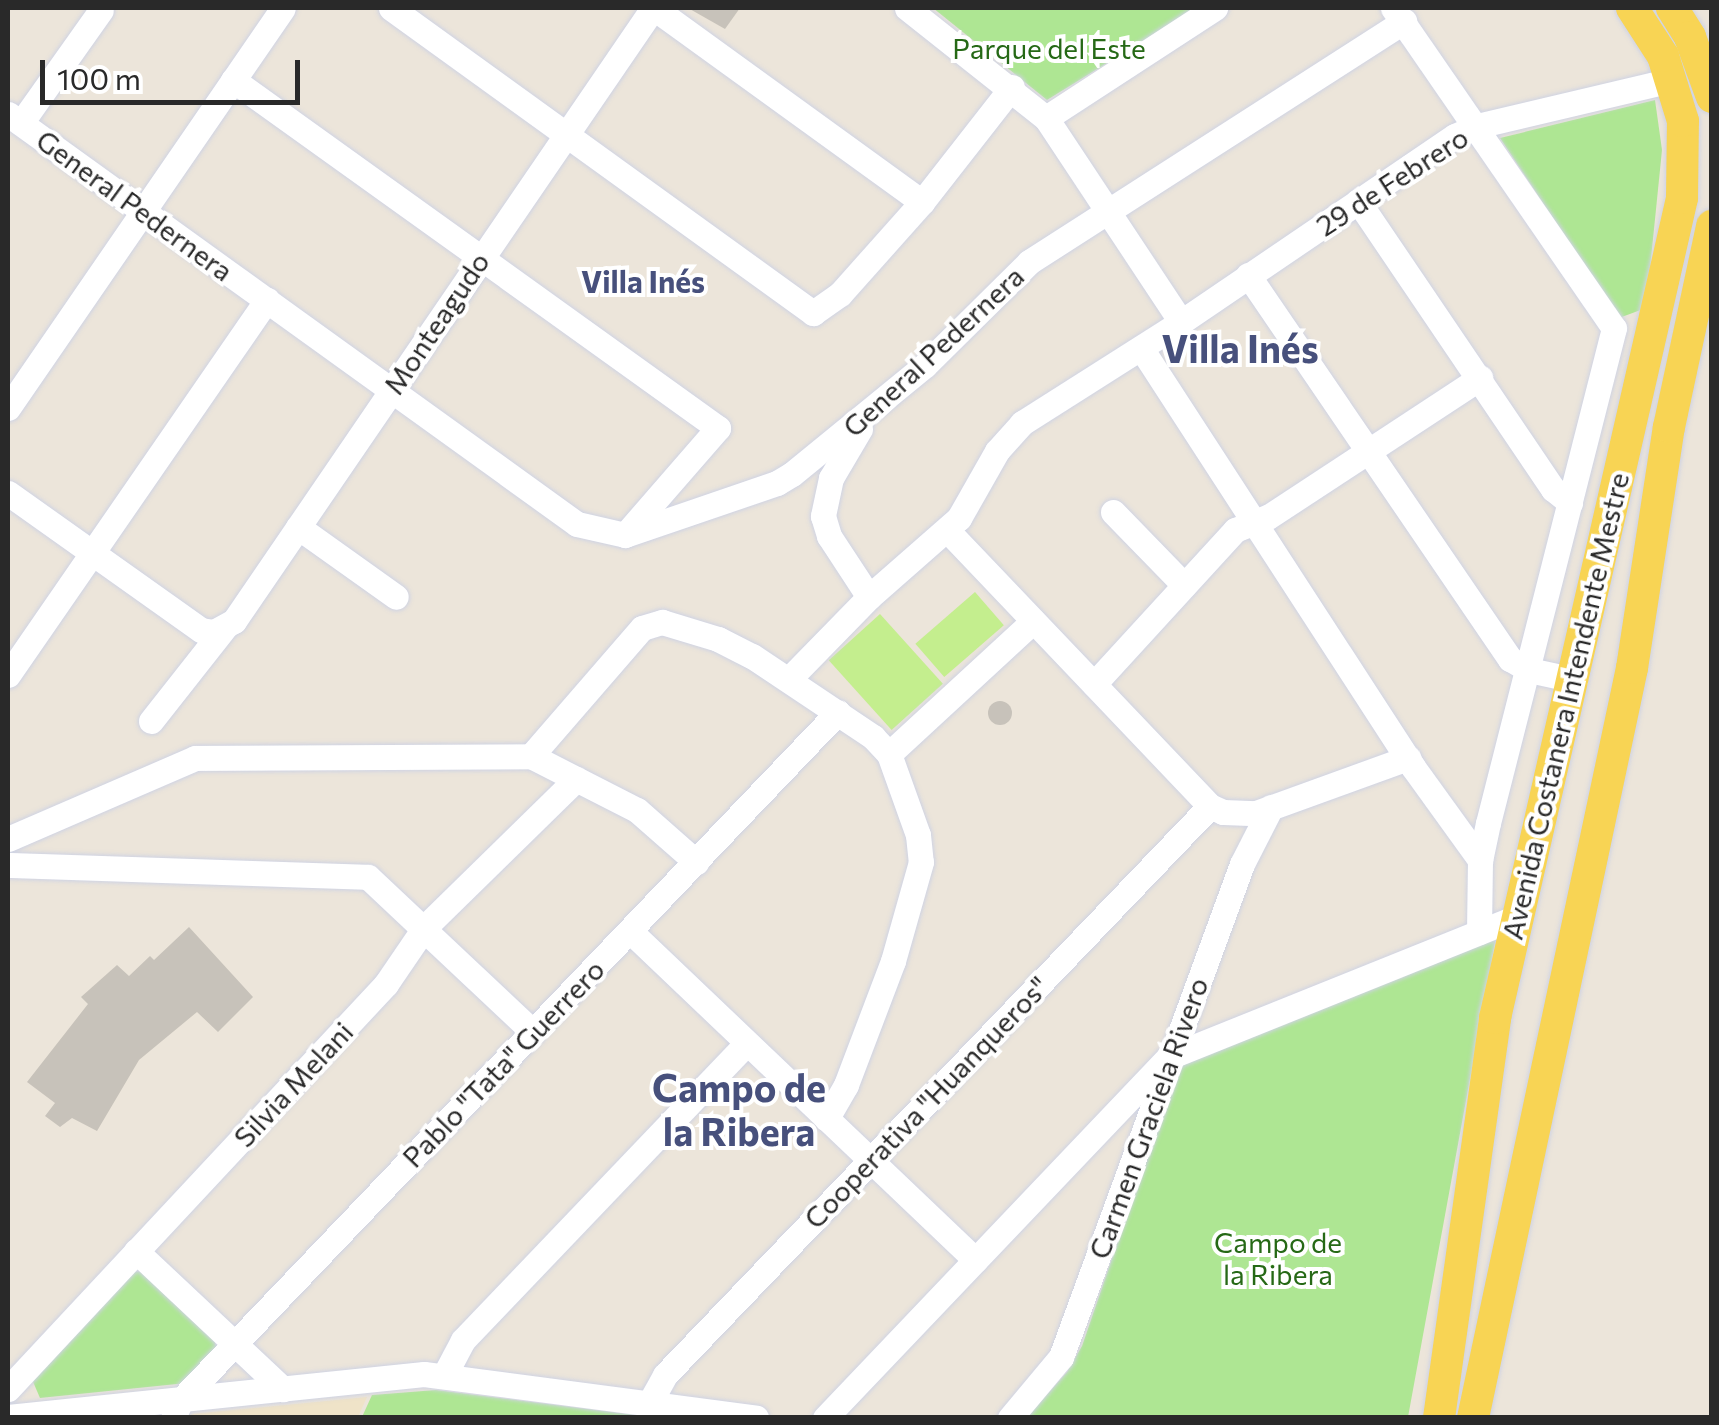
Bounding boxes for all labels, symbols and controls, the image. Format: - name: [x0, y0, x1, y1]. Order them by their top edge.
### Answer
- park label: Parque del Este: [952, 31, 1146, 65]
- scale bar: [45, 40, 305, 102]
- text: 100 m: [57, 59, 141, 96]
- street label: 29 de Febrero: [1310, 120, 1474, 242]
- street label: General Pedernera: [30, 122, 240, 288]
- street label: Monteagudo: [376, 246, 496, 400]
- street label: General Pedernera: [836, 259, 1030, 443]
- district label: Villa Inés: [581, 263, 705, 299]
- district label: Villa Inés: [1161, 325, 1319, 371]
- street label: Avenida Costanera Intendente Mestre: [1495, 469, 1635, 943]
- street label: Pablo "Tata" Guerrero: [395, 952, 611, 1174]
- street label: Cooperativa "Huanqueros": [797, 969, 1055, 1235]
- street label: Carmen Graciela Rivero: [1081, 973, 1215, 1263]
- street label: Silvia Melani: [227, 1014, 359, 1154]
- district label: Campo de la Ribera: [652, 1064, 826, 1154]
- park label: Campo de la Ribera: [1214, 1225, 1342, 1291]

